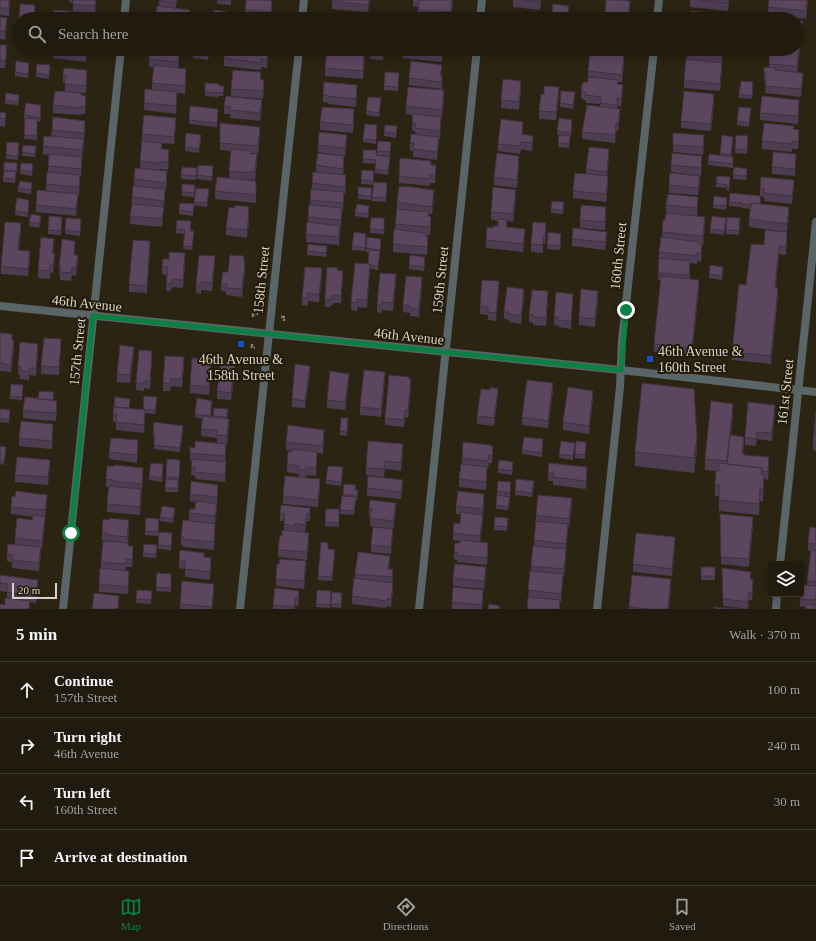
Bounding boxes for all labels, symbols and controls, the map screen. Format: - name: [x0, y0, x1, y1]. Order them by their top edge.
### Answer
- search box: [12, 12, 804, 56]
- icon: search: [26, 23, 48, 45]
- text: Search here: [58, 26, 128, 42]
- street label: 160th Street: [607, 221, 630, 291]
- street label: 158th Street: [250, 245, 273, 315]
- street label: 159th Street: [429, 245, 452, 315]
- street label: 46th Avenue: [51, 292, 123, 315]
- route end: [617, 301, 635, 319]
- street label: 157th Street: [66, 317, 89, 387]
- street label: 46th Avenue: [373, 325, 445, 348]
- marker: 46th Avenue & 158th Street: [236, 339, 246, 349]
- place label: 46th Avenue & 160th Street: [658, 344, 743, 375]
- place label: 46th Avenue & 158th Street: [199, 352, 283, 383]
- marker: 46th Avenue & 160th Street: [645, 354, 655, 364]
- street label: 161st Street: [775, 358, 796, 426]
- route start: [62, 524, 80, 542]
- map controls: [768, 561, 804, 597]
- button: layers: [768, 561, 804, 597]
- scale bar: [12, 581, 57, 600]
- text: 20 m: [18, 584, 40, 596]
- text: 5 min: [16, 625, 57, 644]
- text: Walk · 370 m: [729, 627, 800, 642]
- text: Continue: [54, 673, 113, 689]
- icon: ahead: [16, 679, 38, 701]
- text: 100 m: [767, 682, 800, 697]
- text: 157th Street: [54, 690, 117, 705]
- text: Turn right: [54, 729, 121, 745]
- icon: right: [16, 735, 38, 757]
- text: 240 m: [767, 738, 800, 753]
- text: 46th Avenue: [54, 746, 119, 761]
- text: Turn left: [54, 785, 111, 801]
- icon: left: [16, 791, 38, 813]
- text: 30 m: [774, 794, 800, 809]
- text: 160th Street: [54, 802, 117, 817]
- icon: arrive: [16, 847, 38, 869]
- text: Arrive at destination: [54, 849, 187, 865]
- tab: Map: [120, 896, 142, 932]
- tab: Directions: [383, 896, 428, 932]
- tab: Saved: [669, 896, 696, 932]

